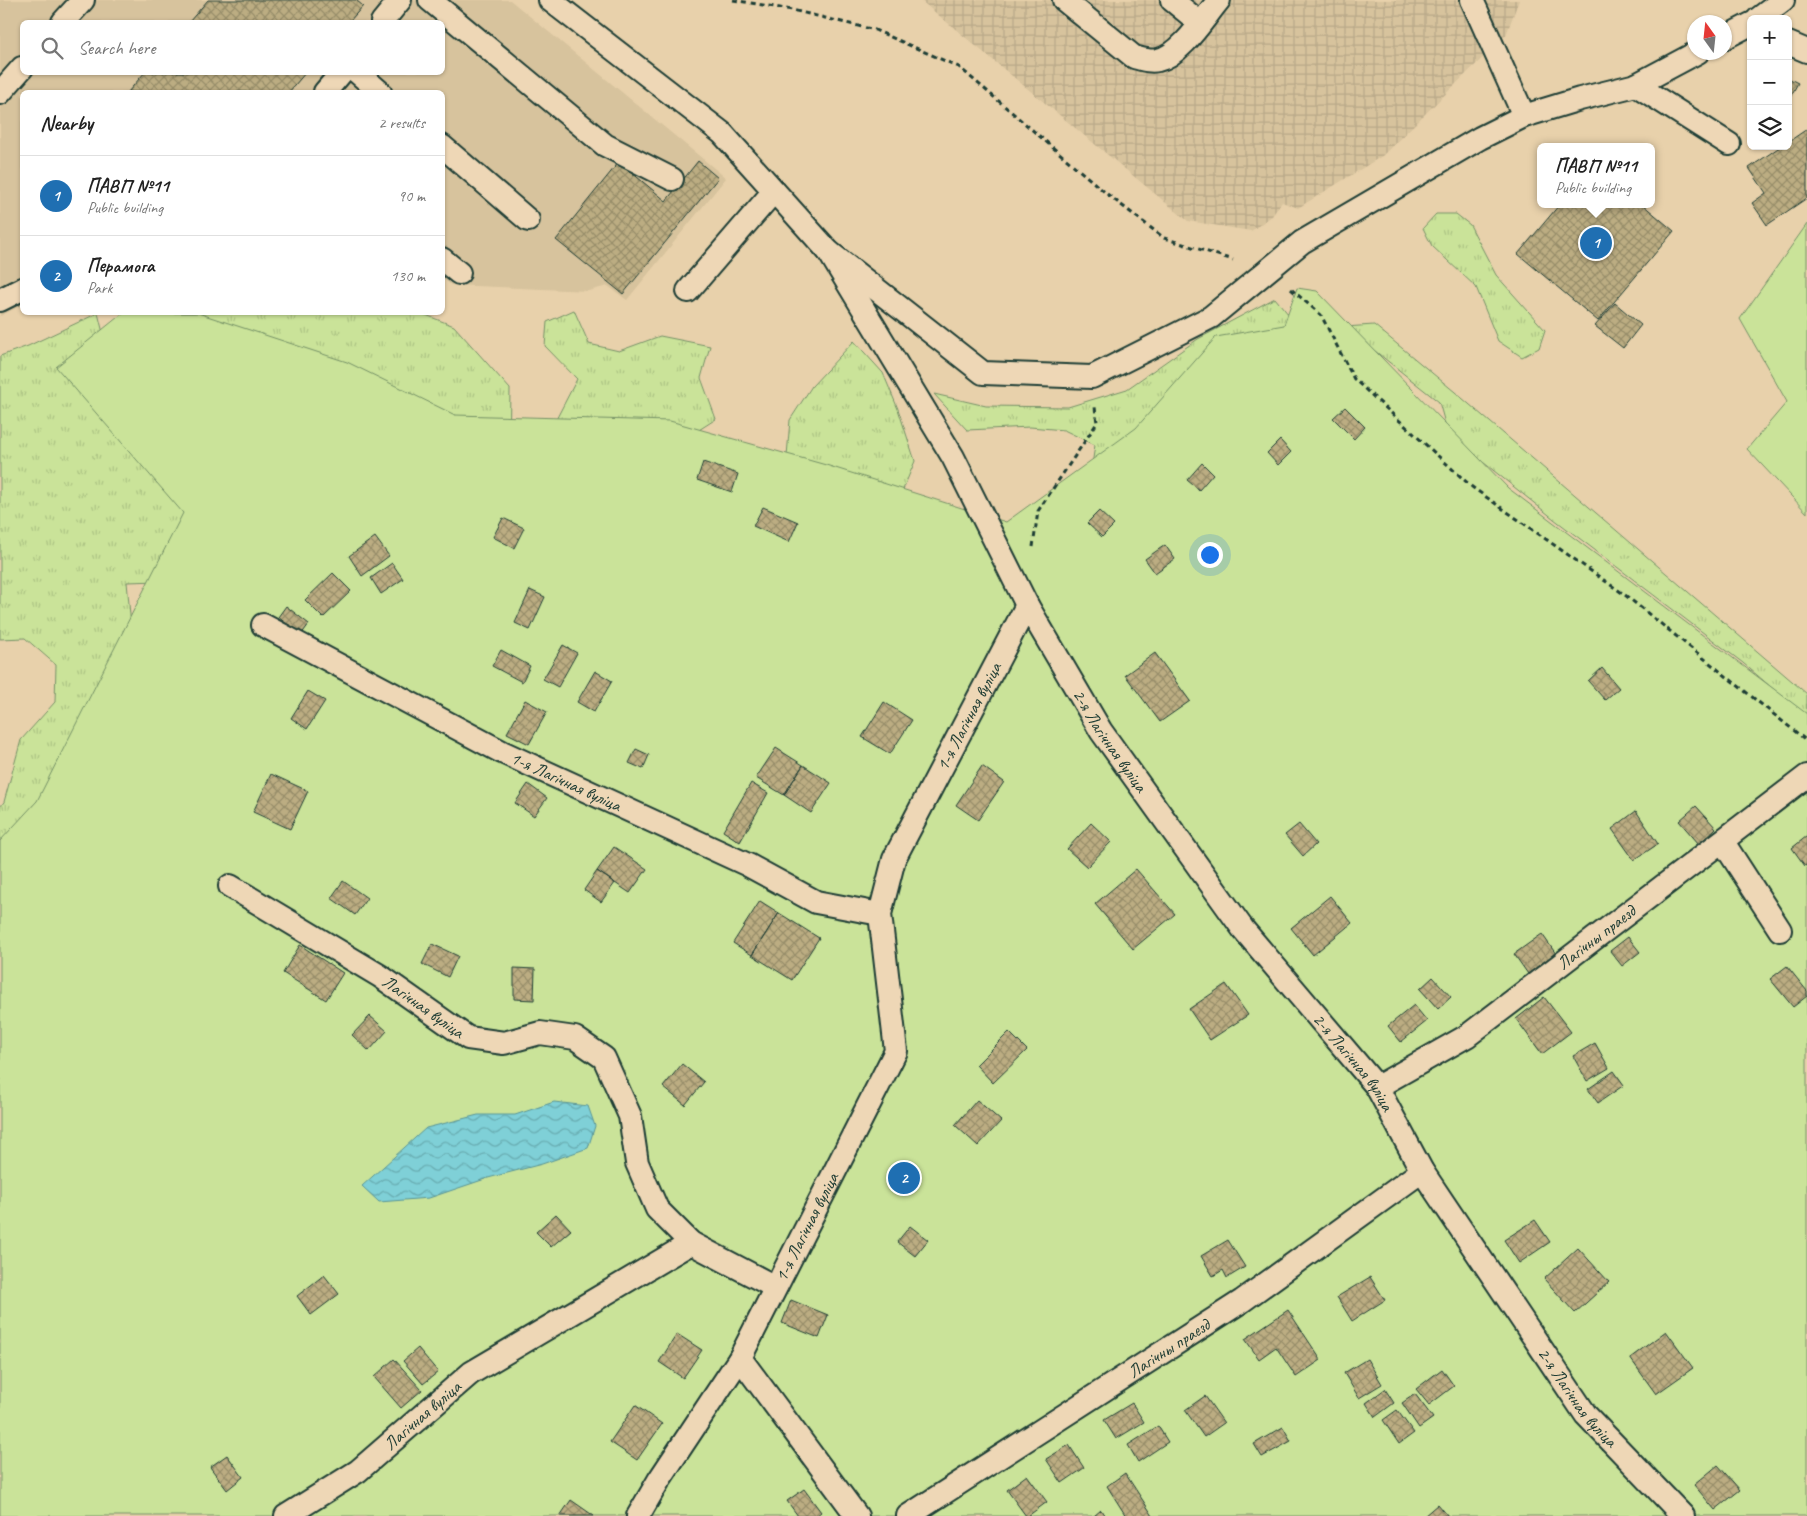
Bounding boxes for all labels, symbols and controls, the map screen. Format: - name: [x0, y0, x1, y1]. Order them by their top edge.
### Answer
- north arrow: [1687, 15, 1732, 60]
- map controls: [1747, 15, 1792, 150]
- button: +: [1747, 15, 1792, 60]
- search box: [20, 20, 445, 75]
- icon: search: [38, 34, 66, 62]
- text: Search here: [78, 36, 155, 60]
- button: −: [1747, 60, 1792, 105]
- button: layers: [1747, 105, 1792, 150]
- text: Nearby: [40, 110, 93, 136]
- text: 2 results: [378, 113, 425, 133]
- popup: [1537, 143, 1655, 208]
- text: ПАВП №11: [1555, 154, 1637, 178]
- text: ПАВП №11: [87, 174, 169, 198]
- text: Public building: [1555, 178, 1631, 198]
- text: 1: [52, 186, 60, 206]
- text: 90 m: [398, 186, 425, 206]
- text: Public building: [87, 198, 163, 218]
- pin: 1: [1580, 224, 1612, 262]
- text: Перамога: [87, 254, 154, 278]
- text: 2: [52, 266, 60, 286]
- text: 130 m: [391, 266, 425, 286]
- text: Park: [87, 278, 112, 298]
- your location: [1197, 542, 1223, 568]
- street label: 1-я Лагічная вуліца: [931, 658, 1007, 774]
- street label: 2-я Лагічная вуліца: [1068, 685, 1153, 797]
- street label: 1-я Лагічная вуліца: [507, 746, 626, 817]
- street label: Лагічны праезд: [1552, 899, 1641, 974]
- street label: Лагічная вуліца: [378, 970, 469, 1044]
- street label: 2-я Лагічная вуліца: [1308, 1009, 1399, 1116]
- pin: 2: [888, 1159, 920, 1197]
- street label: 1-я Лагічная вуліца: [770, 1168, 844, 1285]
- street label: Лагічны праезд: [1124, 1313, 1215, 1383]
- street label: 2-я Лагічная вуліца: [1533, 1343, 1623, 1452]
- street label: Лагічная вуліца: [379, 1375, 466, 1455]

